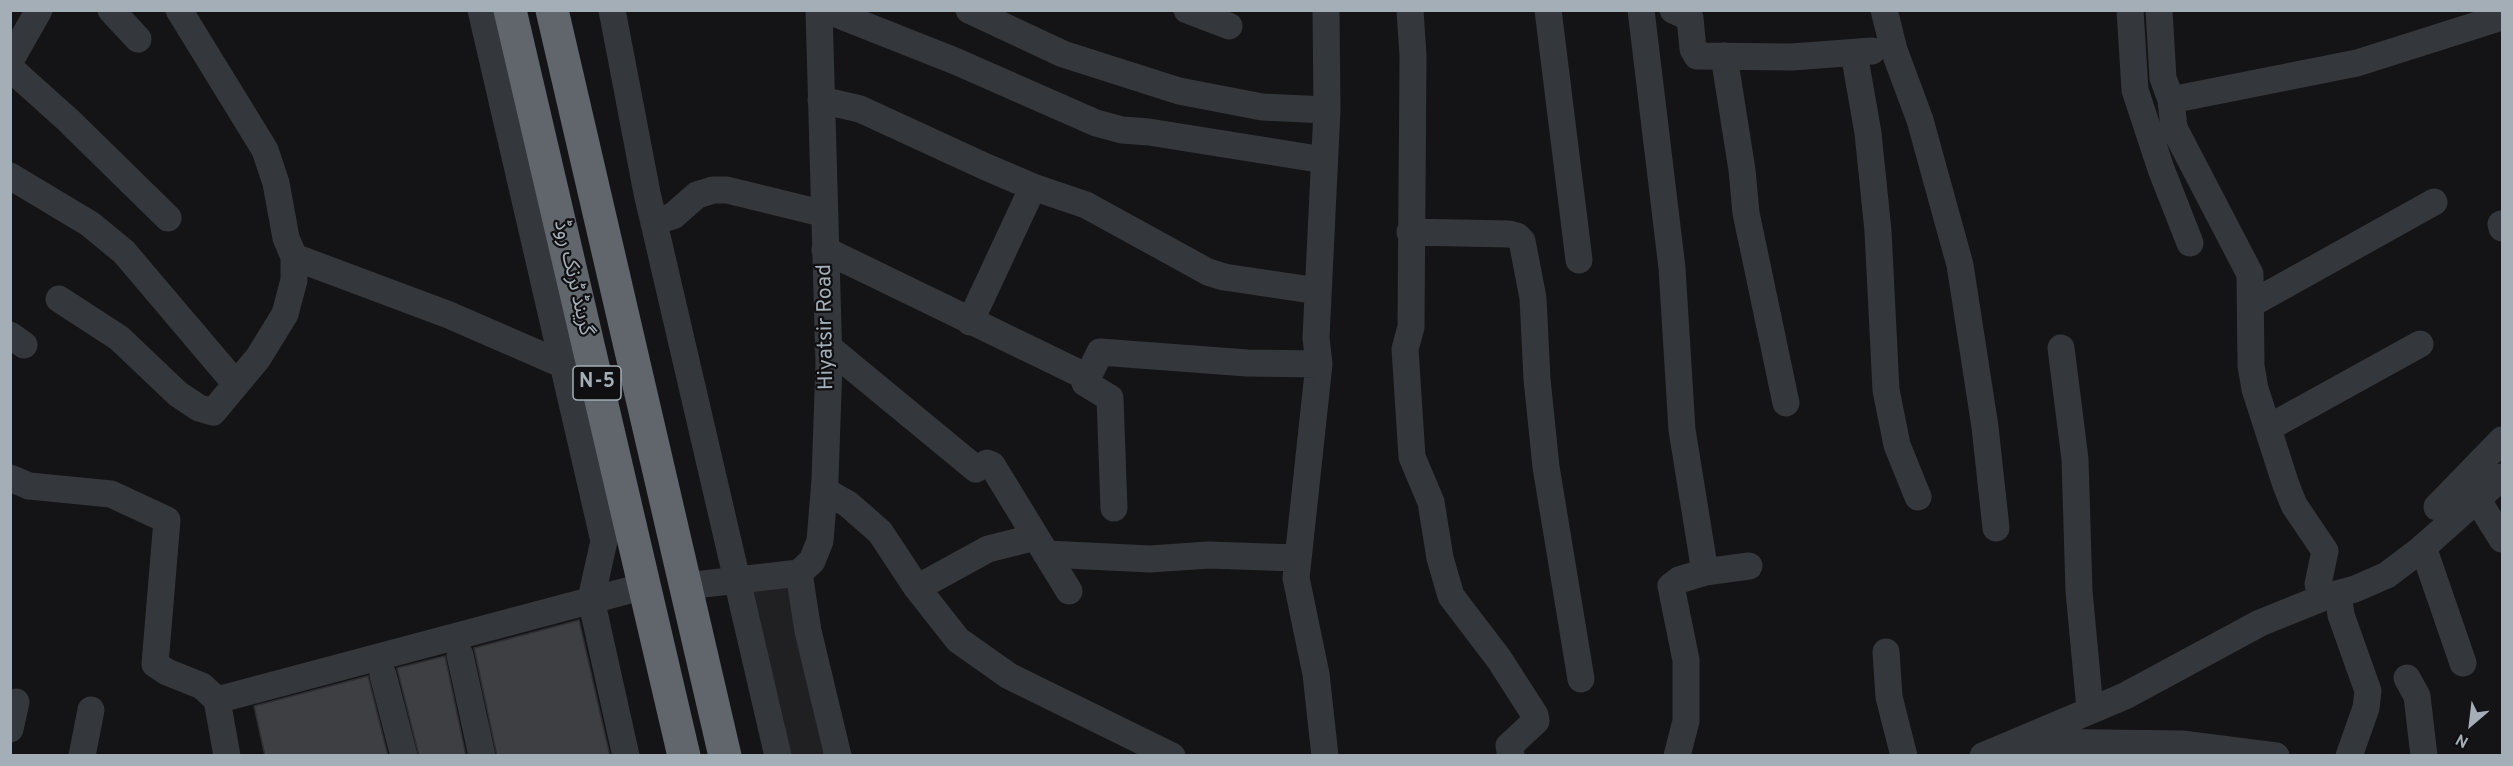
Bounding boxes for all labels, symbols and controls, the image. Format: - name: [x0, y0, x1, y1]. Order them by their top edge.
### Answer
- street label: گرینڈ ٹرنک روڈ: [546, 218, 598, 338]
- street label: Hiyatsir Road: [813, 264, 841, 390]
- road number: N-5: [573, 366, 621, 400]
- north arrow: [2441, 694, 2501, 754]
- text: N: [2453, 728, 2472, 751]

